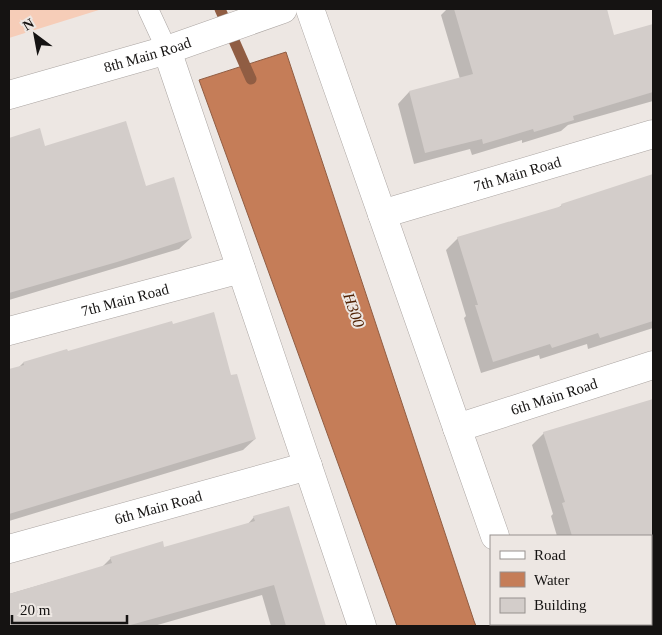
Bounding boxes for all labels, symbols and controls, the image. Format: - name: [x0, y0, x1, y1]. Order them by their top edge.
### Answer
- north arrow: [10, 10, 60, 60]
- text: N: [20, 15, 37, 33]
- street label: 8th Main Road: [102, 34, 193, 76]
- street label: 7th Main Road: [472, 154, 563, 194]
- street label: 7th Main Road: [79, 281, 171, 319]
- water label: H300: [340, 289, 368, 330]
- street label: 6th Main Road: [509, 375, 600, 418]
- street label: 6th Main Road: [113, 488, 204, 527]
- legend: [490, 535, 652, 625]
- text: Road: [534, 547, 566, 563]
- text: Water: [534, 572, 569, 588]
- scale bar: [12, 592, 128, 624]
- text: Building: [534, 597, 587, 613]
- text: 20 m: [20, 602, 51, 618]

